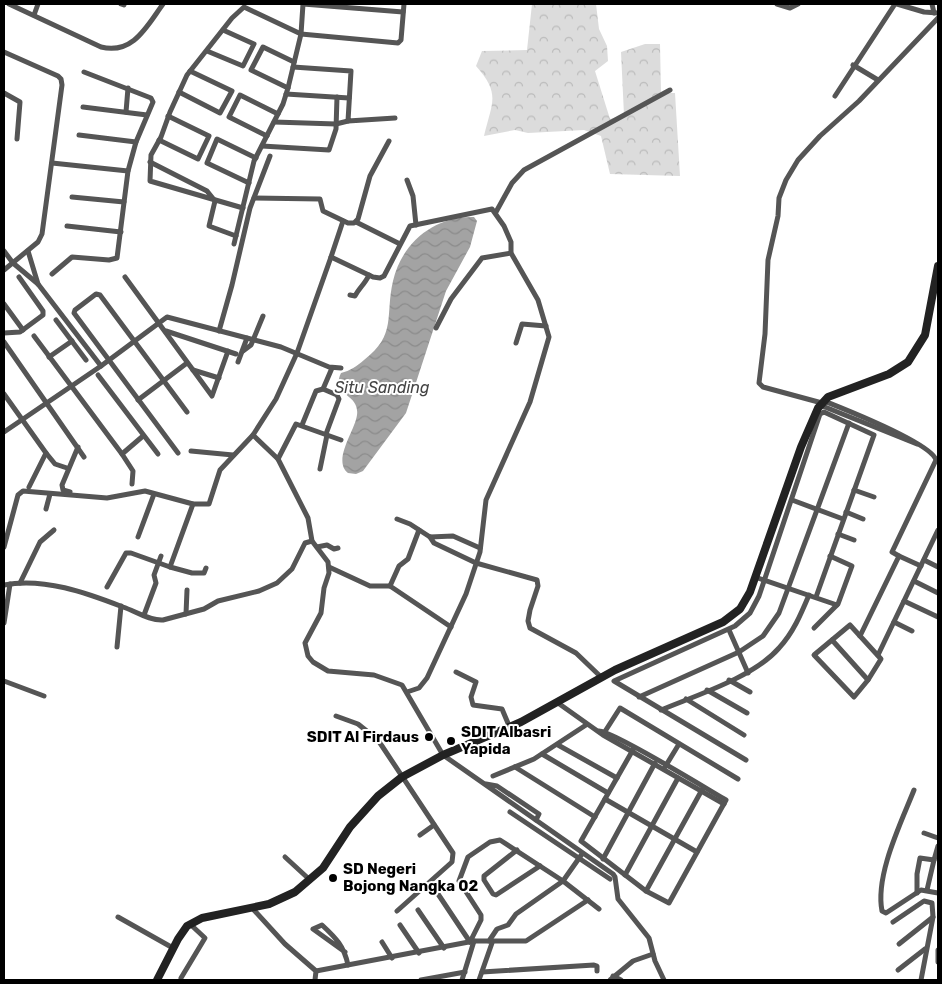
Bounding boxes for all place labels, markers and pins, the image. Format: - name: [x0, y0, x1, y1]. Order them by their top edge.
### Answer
- place label: SDIT Albasri Yapida: [461, 723, 551, 758]
- place label: SDIT Al Firdaus: [307, 728, 419, 746]
- marker: SDIT Al Firdaus: [423, 731, 435, 743]
- marker: SDIT Albasri Yapida: [445, 735, 457, 747]
- place label: SD Negeri Bojong Nangka 02: [343, 860, 478, 895]
- marker: SD Negeri Bojong Nangka 02: [327, 872, 339, 884]

